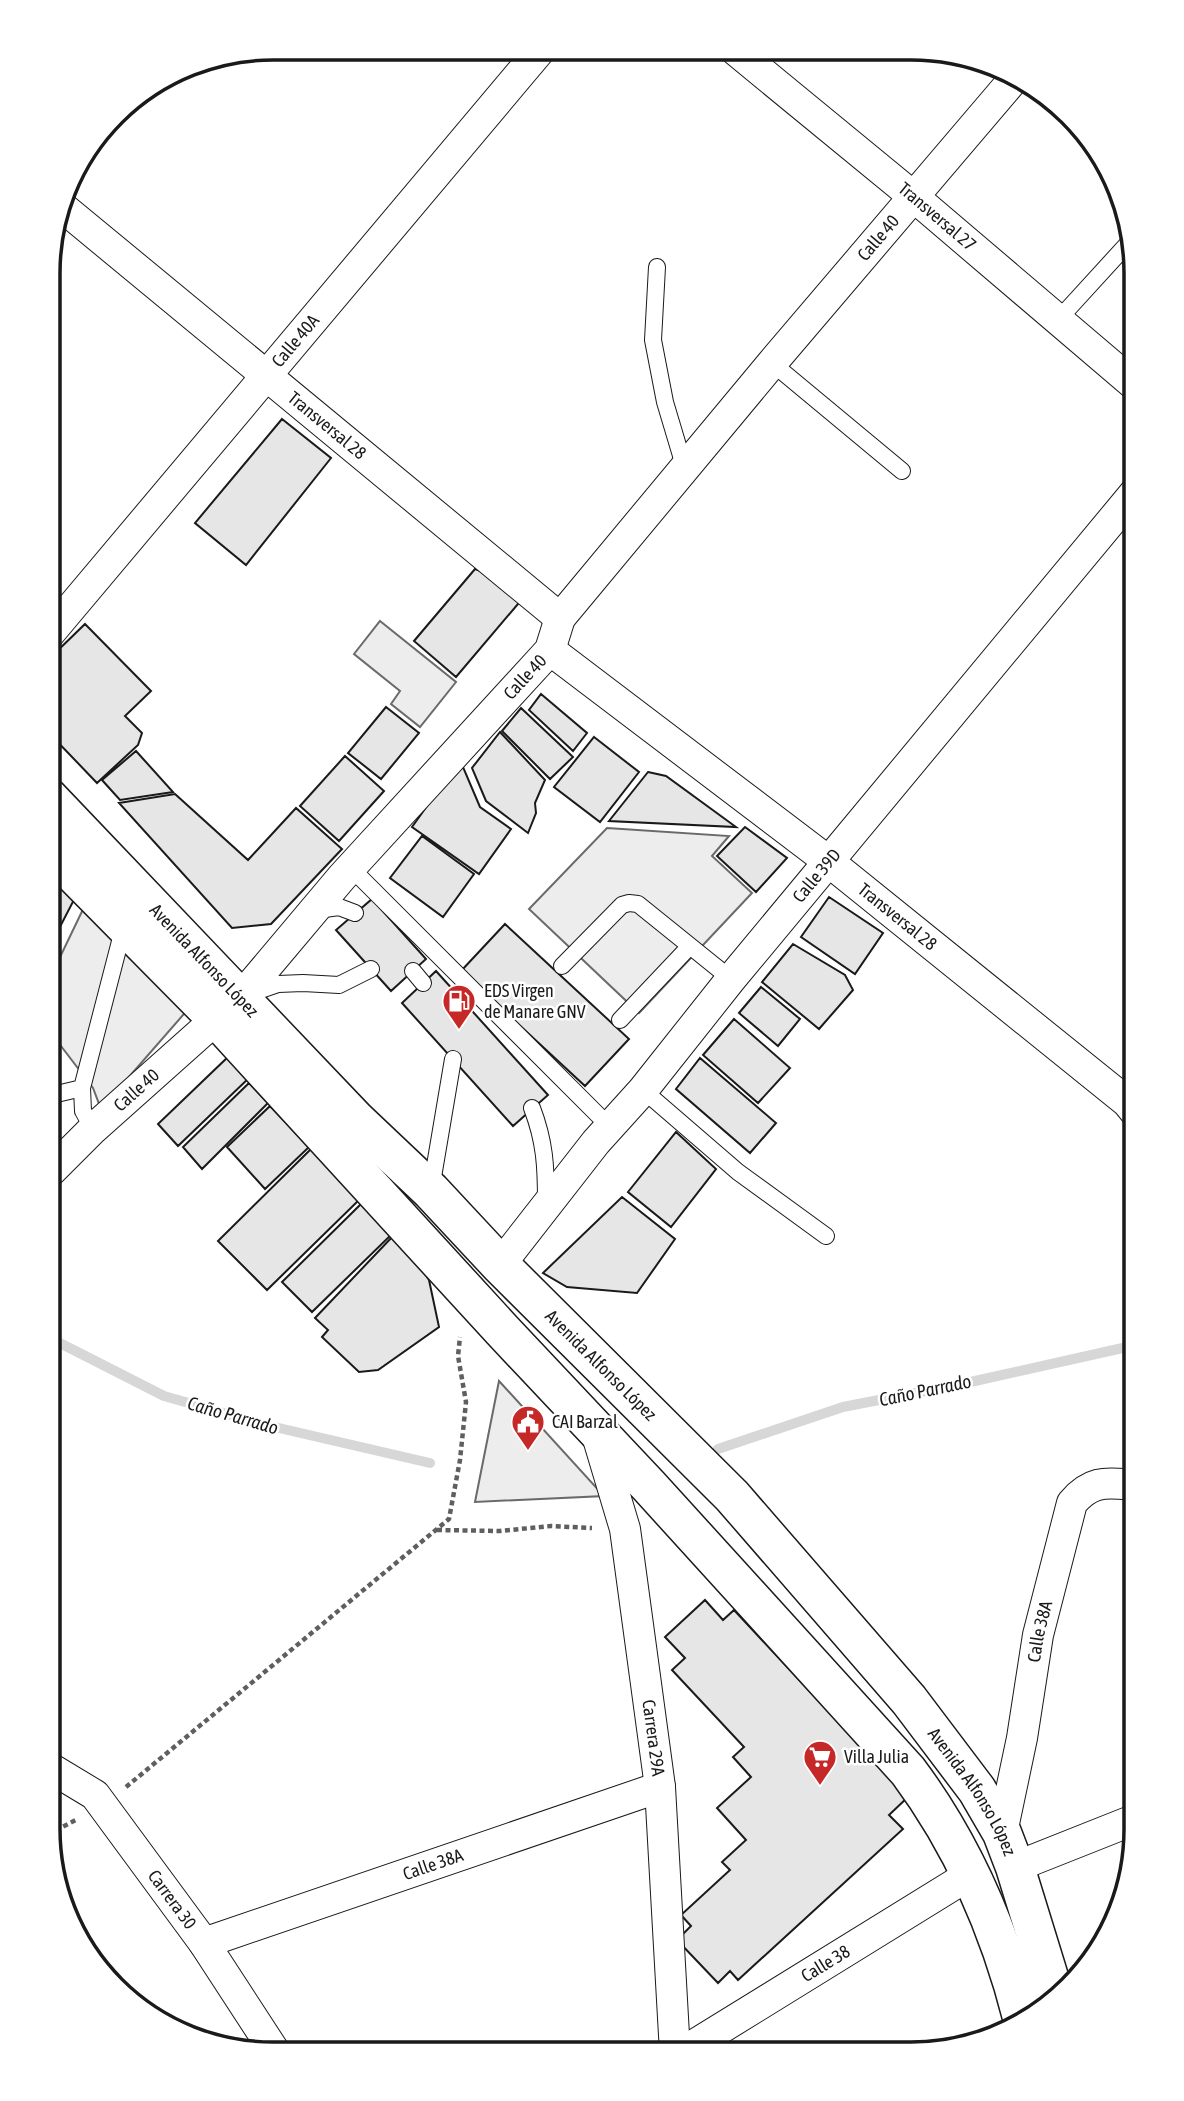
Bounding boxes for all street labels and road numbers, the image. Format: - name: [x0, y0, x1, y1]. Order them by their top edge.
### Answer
- street label: Transversal 27: [894, 178, 980, 255]
- street label: Calle 40: [853, 211, 903, 265]
- street label: Calle 40A: [267, 310, 323, 371]
- street label: Transversal 28: [284, 387, 371, 464]
- street label: Calle 40: [499, 650, 551, 704]
- street label: Calle 39D: [788, 844, 845, 907]
- street label: Transversal 28: [854, 878, 941, 954]
- street label: Avenida Alfonso López: [146, 899, 263, 1021]
- street label: Calle 40: [109, 1064, 163, 1115]
- street label: Avenida Alfonso López: [541, 1305, 661, 1425]
- street label: Calle 38A: [1023, 1598, 1056, 1664]
- street label: Carrera 29A: [638, 1698, 669, 1777]
- street label: Avenida Alfonso López: [924, 1723, 1021, 1859]
- street label: Calle 38A: [400, 1844, 466, 1884]
- street label: Carrera 30: [144, 1866, 201, 1933]
- street label: Calle 38: [797, 1940, 854, 1986]

